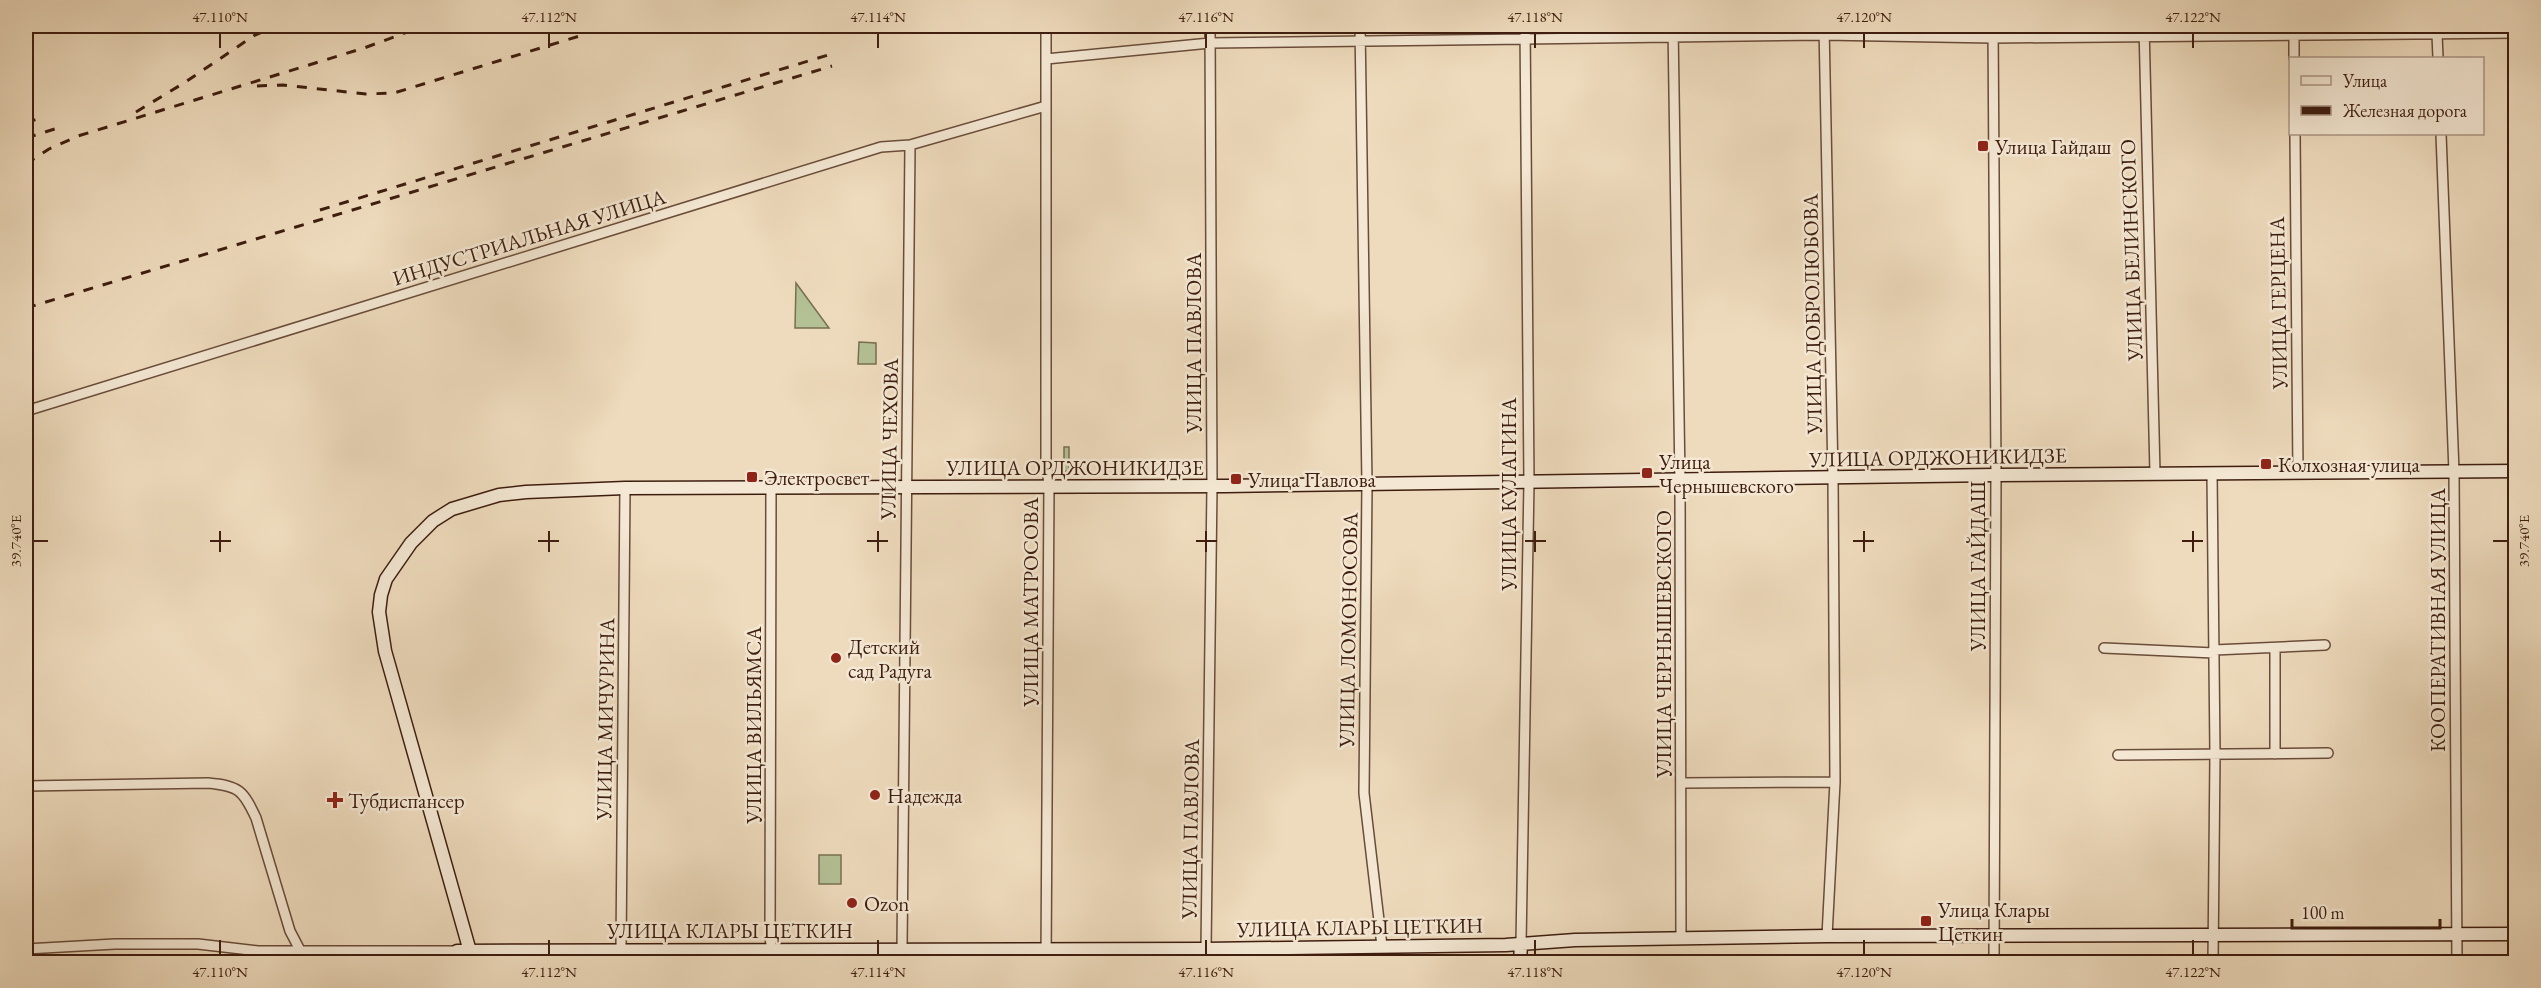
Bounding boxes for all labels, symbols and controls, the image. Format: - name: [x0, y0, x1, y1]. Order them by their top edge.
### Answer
- text: 47.110°N: [192, 7, 248, 26]
- text: 47.112°N: [521, 7, 577, 26]
- text: 47.114°N: [850, 7, 906, 26]
- text: 47.116°N: [1178, 7, 1234, 26]
- text: 47.118°N: [1507, 7, 1563, 26]
- text: 47.120°N: [1836, 7, 1892, 26]
- text: 47.122°N: [2165, 7, 2221, 26]
- legend: [2289, 57, 2484, 135]
- text: Улица: [2342, 69, 2388, 92]
- text: Железная дорога: [2342, 99, 2468, 122]
- place label: Улица Гайдаш: [1994, 133, 2112, 160]
- marker: Улица Гайдаш: [1976, 139, 1990, 153]
- street label: УЛИЦА БЕЛИНСКОГО: [2114, 139, 2148, 362]
- street label: ИНДУСТРИАЛЬНАЯ УЛИЦА: [389, 182, 669, 291]
- street label: УЛИЦА ДОБРОЛЮБОВА: [1796, 193, 1828, 436]
- street label: УЛИЦА ГЕРЦЕНА: [2263, 216, 2293, 391]
- street label: УЛИЦА ПАВЛОВА: [1180, 252, 1207, 434]
- street label: УЛИЦА ЧЕХОВА: [874, 357, 904, 521]
- street label: УЛИЦА КУЛАГИНА: [1495, 397, 1522, 592]
- street label: УЛИЦА ОРДЖОНИКИДЗЕ: [1808, 441, 2067, 473]
- place label: Улица Чернышевского: [1658, 448, 1794, 499]
- place label: Колхозная улица: [2278, 451, 2421, 478]
- street label: УЛИЦА ОРДЖОНИКИДЗЕ: [945, 454, 1204, 481]
- marker: Колхозная улица: [2259, 457, 2273, 471]
- place label: Электросвет: [764, 464, 870, 491]
- place label: Улица Павлова: [1247, 466, 1377, 493]
- marker: Улица Чернышевского: [1640, 466, 1654, 480]
- marker: Электросвет: [745, 470, 759, 484]
- marker: Улица Павлова: [1229, 472, 1243, 486]
- street label: УЛИЦА ГАЙДАШ: [1964, 481, 1991, 652]
- street label: КООПЕРАТИВНАЯ УЛИЦА: [2424, 487, 2451, 752]
- street label: УЛИЦА МАТРОСОВА: [1017, 497, 1044, 708]
- street label: УЛИЦА ЧЕРНЫШЕВСКОГО: [1650, 510, 1677, 779]
- street label: УЛИЦА ЛОМОНОСОВА: [1332, 512, 1364, 749]
- text: 39.740°E: [6, 514, 25, 567]
- text: 39.740°E: [2514, 514, 2533, 567]
- street label: УЛИЦА МИЧУРИНА: [590, 617, 620, 821]
- street label: УЛИЦА ВИЛЬЯМСА: [740, 626, 767, 825]
- place label: Детский сад Радуга: [848, 633, 932, 684]
- marker: Детский сад Радуга: [829, 651, 843, 665]
- street label: УЛИЦА ПАВЛОВА: [1175, 738, 1205, 920]
- place label: Надежда: [887, 782, 963, 809]
- place label: Тубдиспансер: [348, 787, 465, 814]
- marker: Надежда: [868, 788, 882, 802]
- marker: Тубдиспансер: [326, 791, 344, 809]
- place label: Ozon: [864, 890, 909, 917]
- scale bar: [2292, 892, 2440, 930]
- marker: Ozon: [845, 896, 859, 910]
- place label: Улица Клары Цеткин: [1937, 896, 2050, 947]
- text: 100 m: [2301, 901, 2345, 924]
- street label: УЛИЦА КЛАРЫ ЦЕТКИН: [1236, 911, 1483, 943]
- marker: Улица Клары Цеткин: [1919, 914, 1933, 928]
- street label: УЛИЦА КЛАРЫ ЦЕТКИН: [606, 917, 853, 944]
- text: 47.110°N: [192, 962, 248, 981]
- text: 47.112°N: [521, 962, 577, 981]
- text: 47.114°N: [850, 962, 906, 981]
- text: 47.116°N: [1178, 962, 1234, 981]
- text: 47.118°N: [1507, 962, 1563, 981]
- text: 47.120°N: [1836, 962, 1892, 981]
- text: 47.122°N: [2165, 962, 2221, 981]

